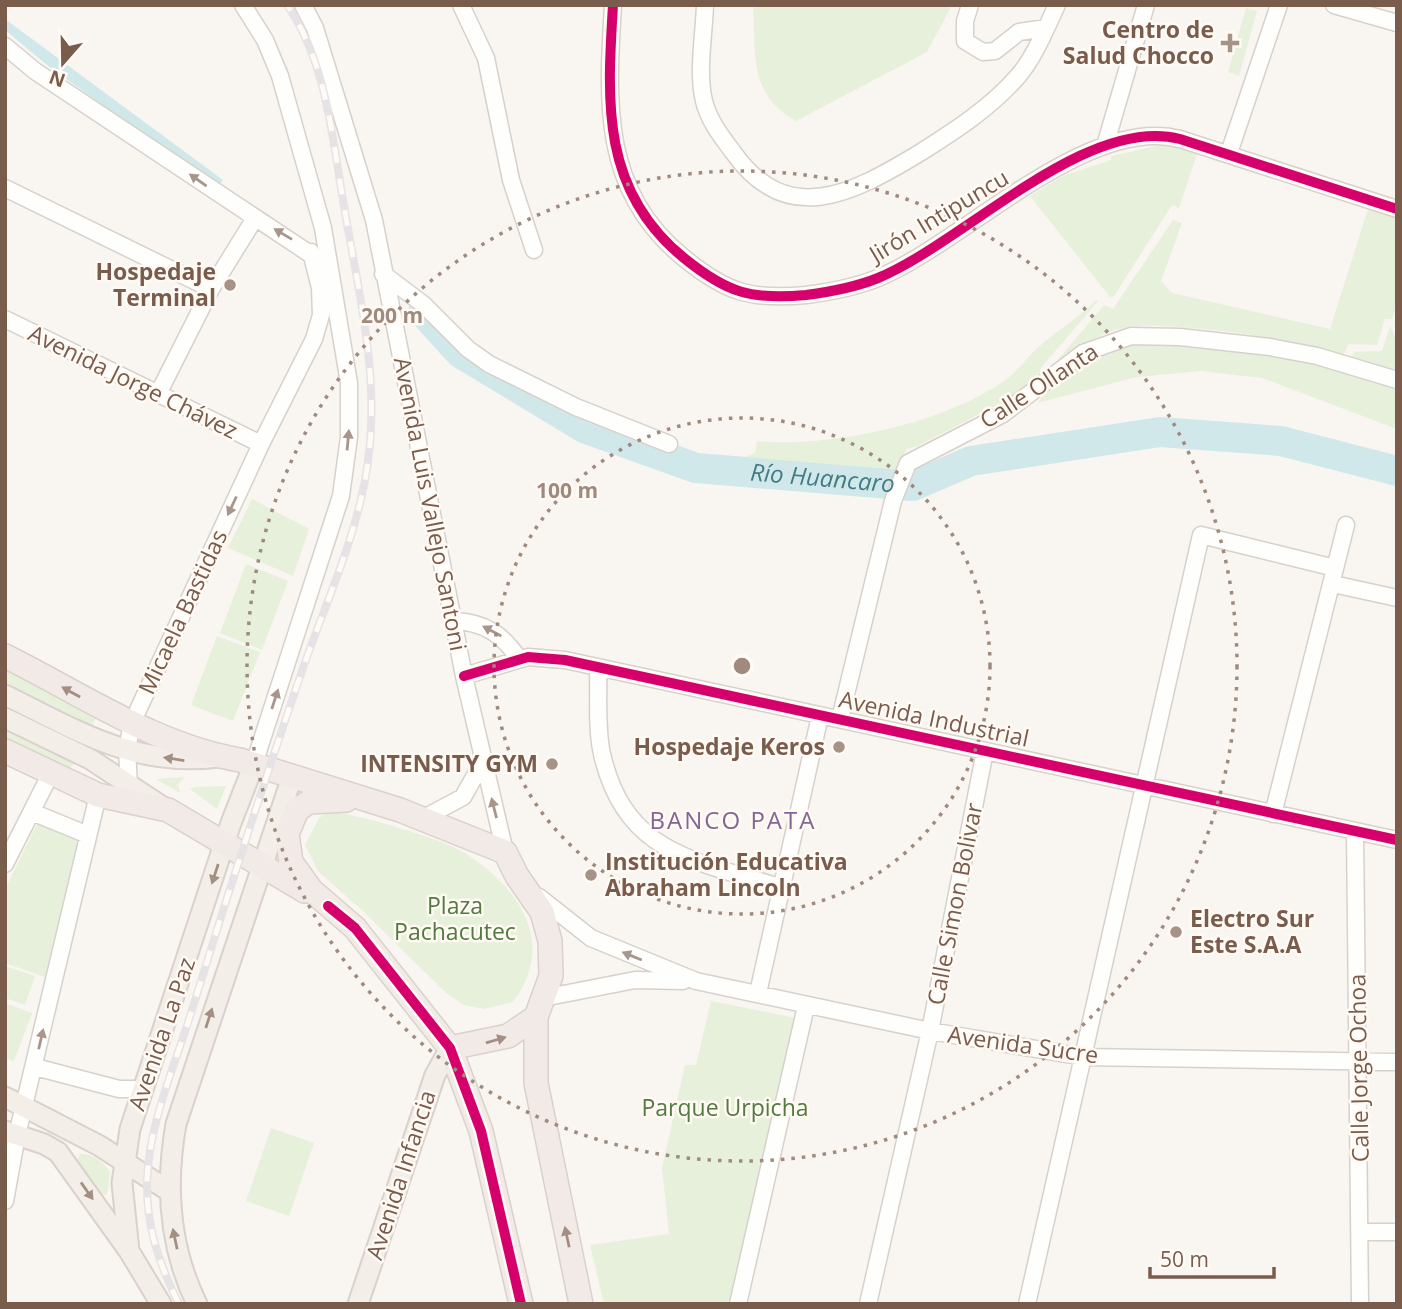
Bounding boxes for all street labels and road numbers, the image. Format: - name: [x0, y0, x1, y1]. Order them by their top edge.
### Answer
- street label: Jirón Intipuncu: [861, 161, 1014, 270]
- street label: Avenida Jorge Chávez: [23, 317, 243, 446]
- street label: Calle Ollanta: [973, 335, 1104, 435]
- street label: Avenida Luis Vallejo Santoni: [387, 354, 475, 653]
- street label: Micaela Bastidas: [130, 524, 234, 699]
- street label: Avenida Industrial: [836, 682, 1032, 754]
- street label: Calle Simon Bolivar: [919, 799, 989, 1008]
- street label: Avenida La Paz: [120, 953, 202, 1114]
- street label: Calle Jorge Ochoa: [1340, 974, 1376, 1162]
- street label: Avenida Sucre: [946, 1018, 1101, 1070]
- street label: Avenida Infancia: [358, 1086, 443, 1264]

